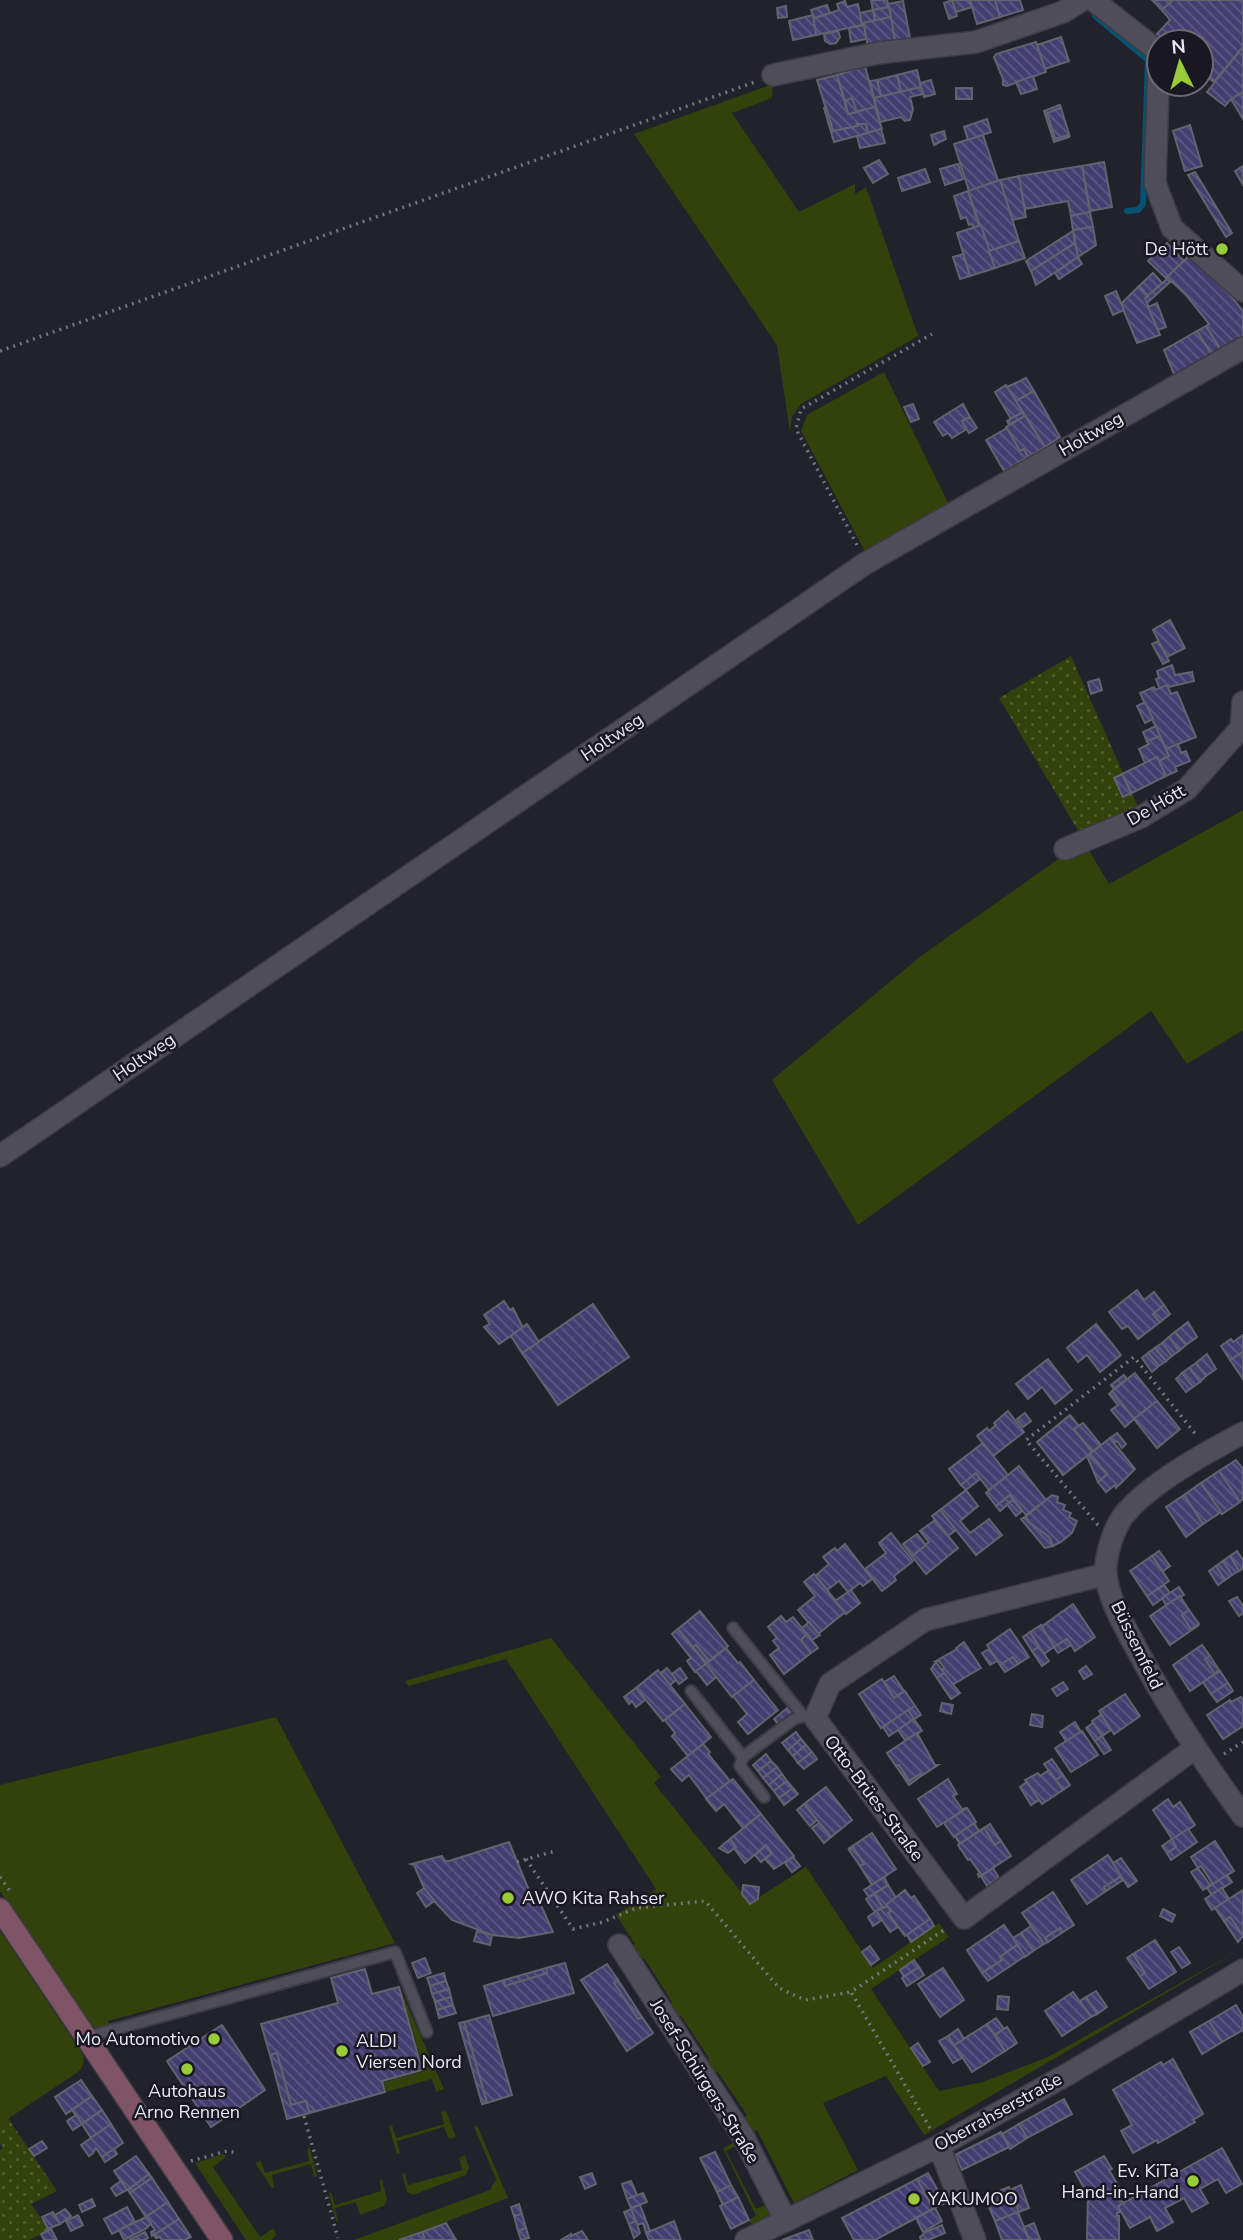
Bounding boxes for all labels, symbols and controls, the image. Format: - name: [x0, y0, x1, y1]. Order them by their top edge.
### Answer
- north arrow: [1145, 28, 1215, 98]
- text: N: [1170, 33, 1187, 61]
- place label: De Hött: [1144, 237, 1209, 261]
- marker: De Hött: [1214, 241, 1230, 257]
- street label: Holtweg: [1055, 406, 1127, 462]
- street label: Holtweg: [576, 707, 648, 767]
- street label: De Hött: [1122, 778, 1190, 831]
- street label: Holtweg: [108, 1027, 180, 1087]
- street label: Büssemfeld: [1105, 1597, 1169, 1693]
- street label: Otto-Brües-Straße: [819, 1730, 929, 1866]
- place label: AWO Kita Rahser: [522, 1886, 665, 1910]
- marker: AWO Kita Rahser: [500, 1890, 516, 1906]
- street label: Josef-Schürgers-Straße: [644, 1993, 765, 2168]
- place label: Mo Automotivo: [76, 2027, 200, 2051]
- place label: ALDI Viersen Nord: [355, 2029, 462, 2074]
- marker: Mo Automotivo: [206, 2031, 222, 2047]
- marker: ALDI Viersen Nord: [334, 2043, 350, 2059]
- marker: Autohaus Arno Rennen: [179, 2061, 195, 2077]
- street label: Oberrahserstraße: [930, 2067, 1066, 2157]
- place label: Autohaus Arno Rennen: [134, 2079, 240, 2124]
- place label: Ev. KiTa Hand-in-Hand: [1061, 2159, 1179, 2204]
- marker: Ev. KiTa Hand-in-Hand: [1185, 2173, 1201, 2189]
- place label: YAKUMOO: [927, 2187, 1018, 2211]
- marker: YAKUMOO: [906, 2191, 922, 2207]

